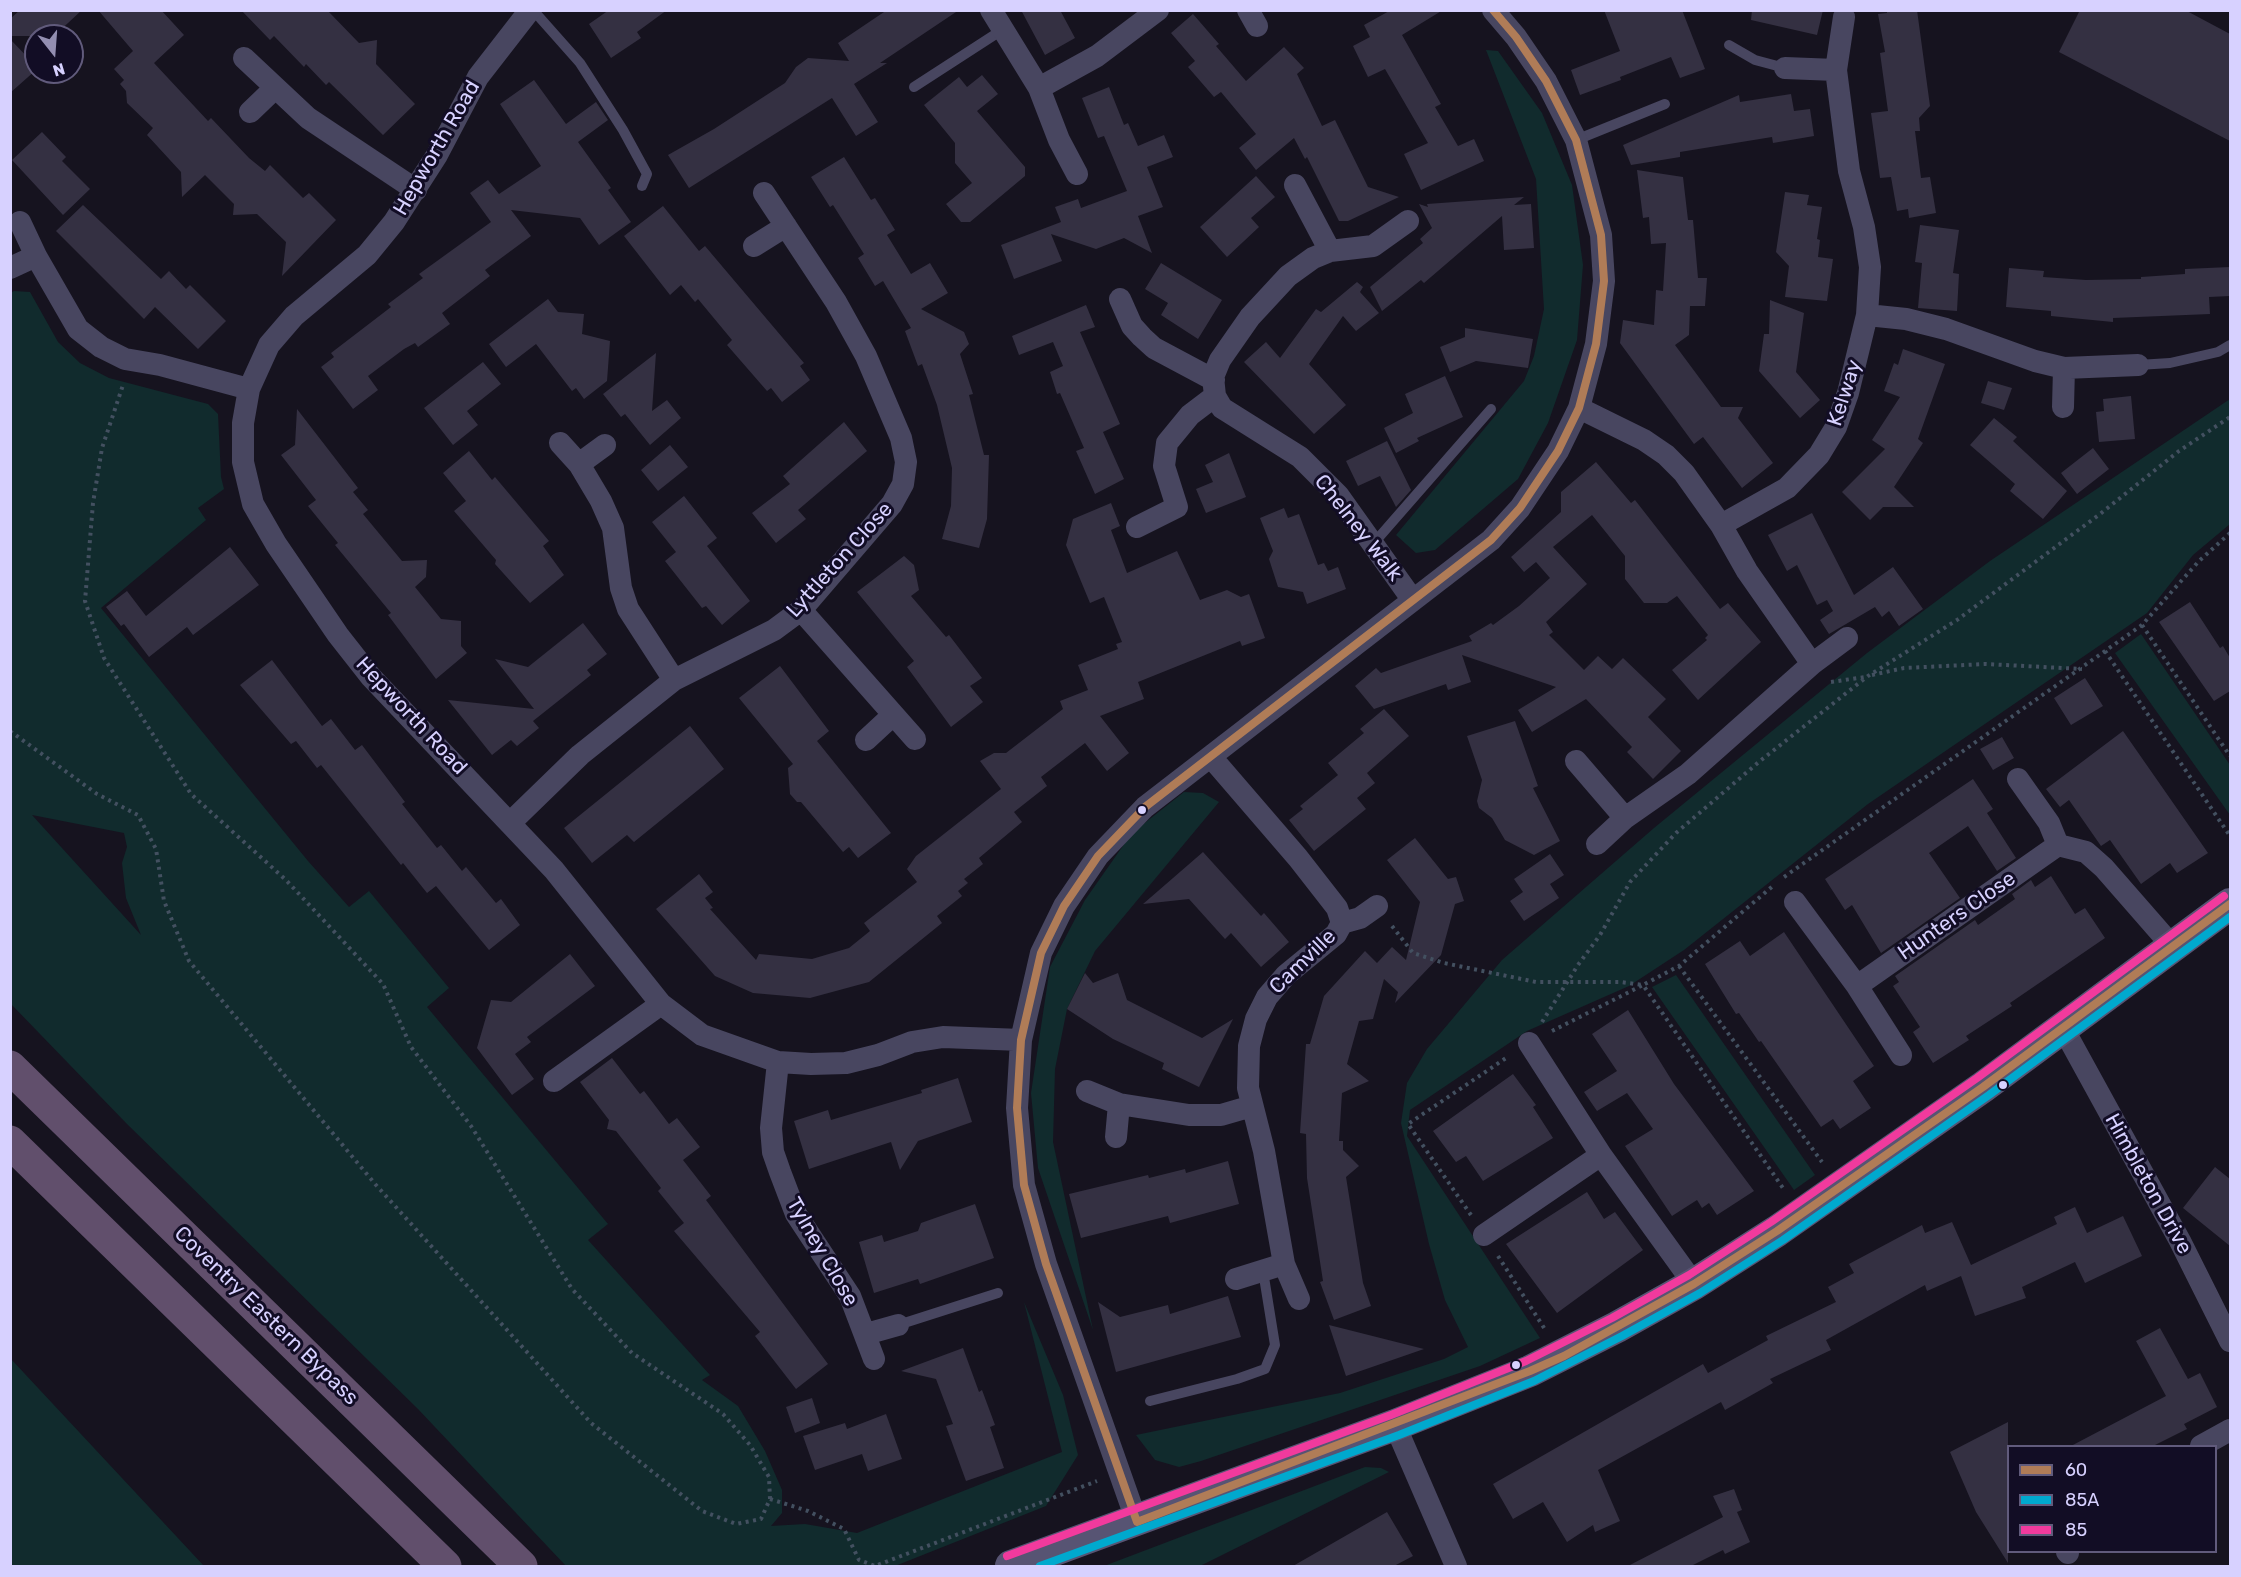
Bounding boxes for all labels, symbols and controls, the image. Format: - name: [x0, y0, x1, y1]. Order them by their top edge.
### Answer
- north arrow: [24, 24, 84, 84]
- text: N: [51, 59, 67, 81]
- street label: Hepworth Road: [388, 76, 486, 220]
- street label: Kelway: [1822, 357, 1868, 429]
- street label: Chelney Walk: [1309, 470, 1407, 586]
- street label: Lyttleton Close: [782, 497, 898, 623]
- street label: Hepworth Road: [350, 652, 472, 780]
- unlabelled marker: [1136, 804, 1148, 816]
- street label: Hunters Close: [1893, 866, 2021, 966]
- street label: Camville: [1265, 924, 1341, 1000]
- unlabelled marker: [1997, 1079, 2009, 1091]
- street label: Himbleton Drive: [2099, 1109, 2197, 1259]
- street label: Tylney Close: [781, 1193, 863, 1311]
- street label: Coventry Eastern Bypass: [169, 1221, 363, 1411]
- unlabelled marker: [1510, 1359, 1522, 1371]
- legend: [2007, 1445, 2217, 1553]
- text: 60: [2065, 1459, 2087, 1481]
- text: 85A: [2065, 1489, 2099, 1511]
- text: 85: [2065, 1519, 2087, 1541]

